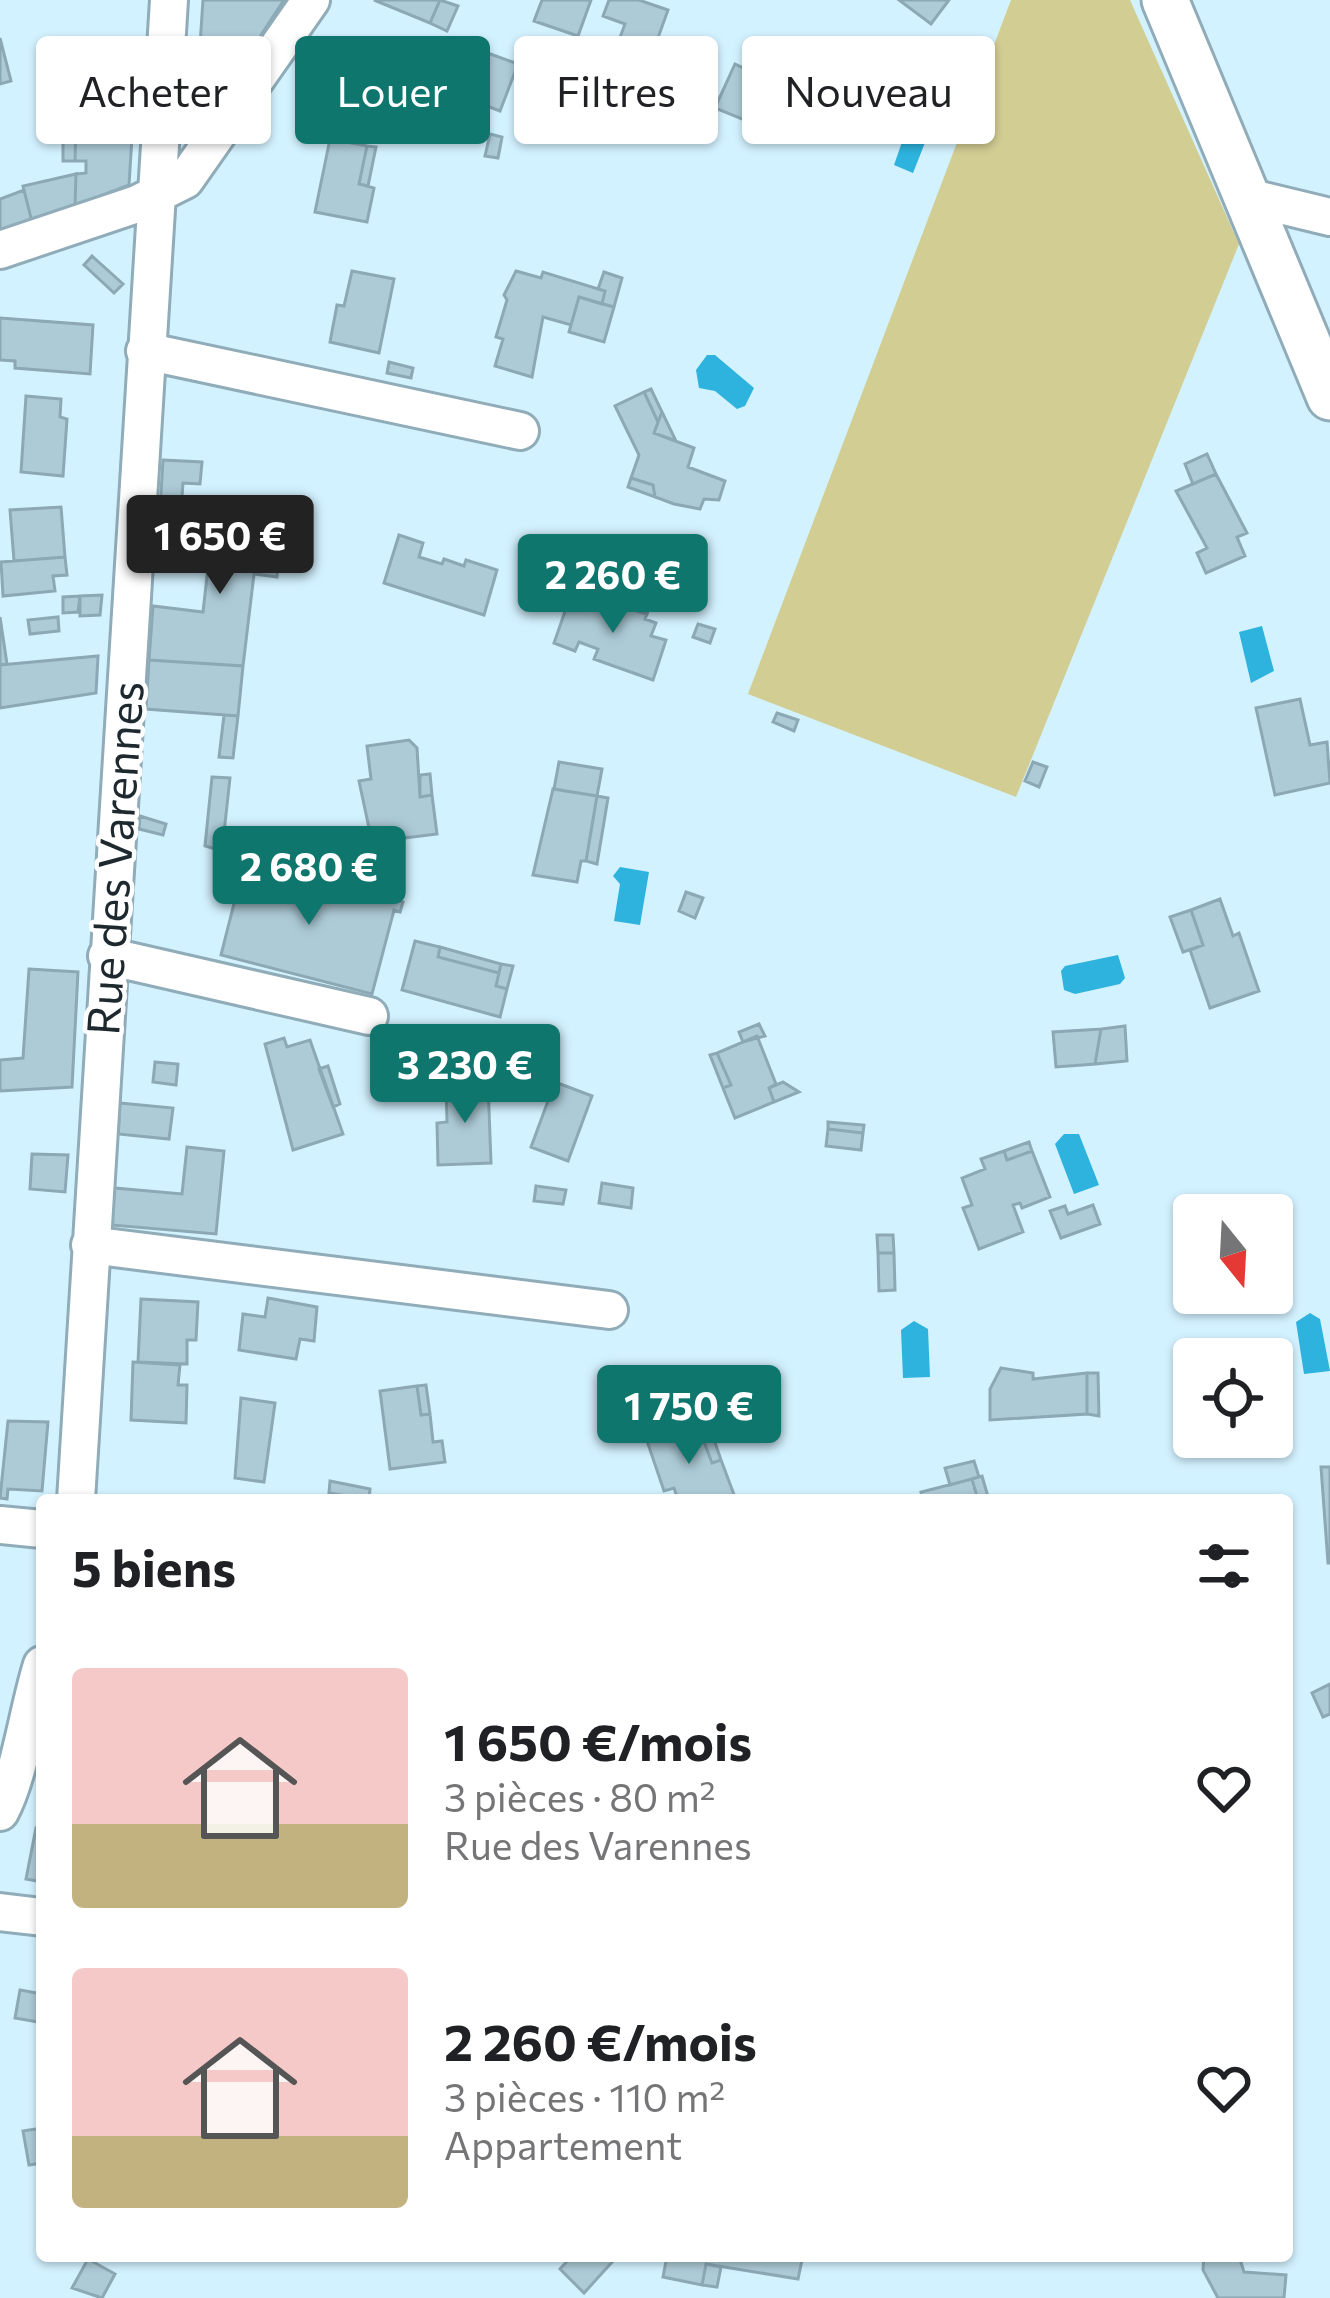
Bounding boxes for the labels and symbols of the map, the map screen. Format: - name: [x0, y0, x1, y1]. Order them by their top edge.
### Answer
- pin: 1 650 €: [109, 495, 331, 597]
- pin: 2 260 €: [502, 534, 724, 636]
- street label: Rue des Varennes: [73, 679, 153, 1037]
- pin: 2 680 €: [198, 826, 420, 928]
- pin: 3 230 €: [354, 1024, 576, 1126]
- north arrow: [1173, 1194, 1293, 1314]
- pin: 1 750 €: [578, 1365, 800, 1467]

